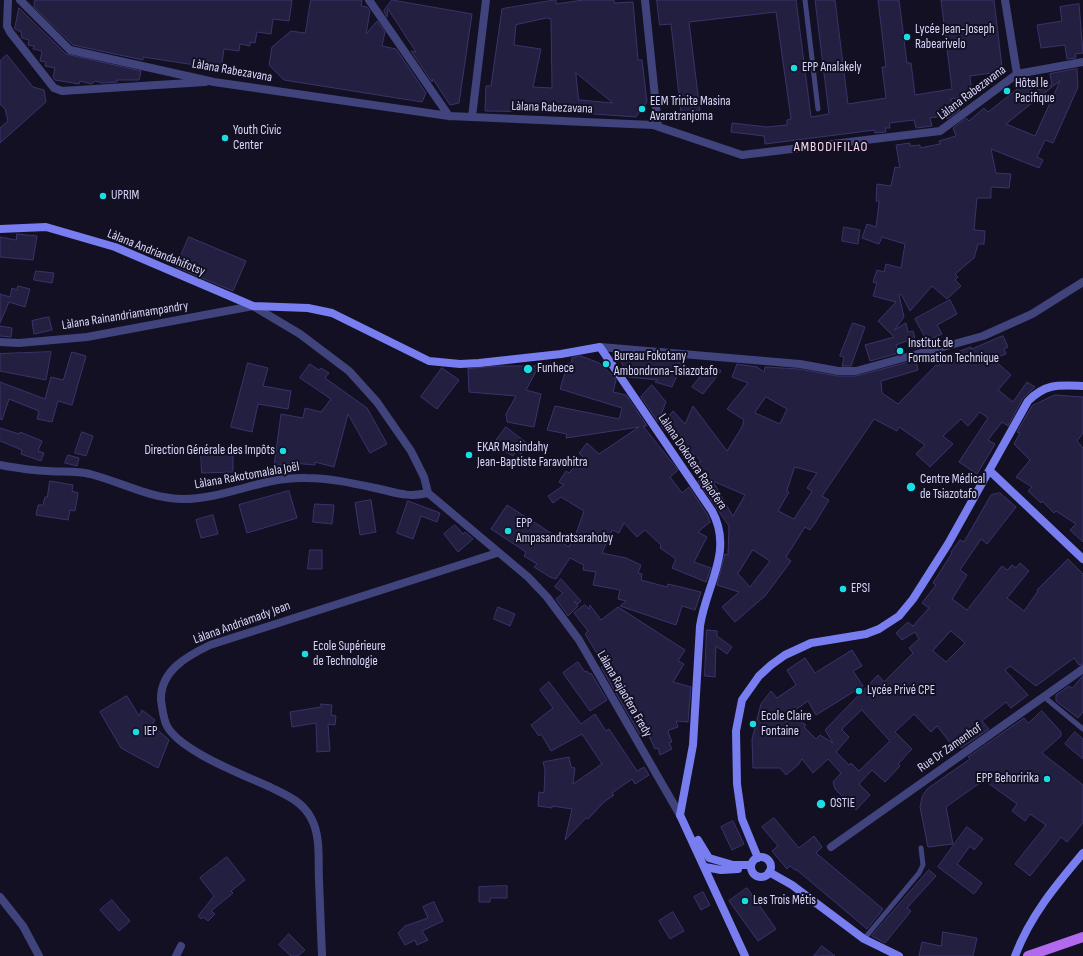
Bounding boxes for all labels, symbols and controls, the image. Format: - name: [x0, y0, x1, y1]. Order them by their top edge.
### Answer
- place label: Lycée Jean-Joseph Rabearivelo: [915, 22, 994, 53]
- marker: Lycée Jean-Joseph Rabearivelo: [902, 32, 912, 42]
- street label: Làlana Rabezavana: [191, 56, 273, 86]
- place label: EPP Analakely: [802, 60, 862, 76]
- street label: Làlana Rabezavana: [935, 62, 1009, 124]
- marker: EPP Analakely: [789, 63, 799, 73]
- place label: Hôtel le Pacifique: [1015, 76, 1055, 107]
- marker: Hôtel le Pacifique: [1002, 86, 1012, 96]
- place label: EEM Trinite Masina Avaratranjoma: [650, 94, 730, 125]
- street label: Làlana Rabezavana: [511, 99, 593, 117]
- marker: EEM Trinite Masina Avaratranjoma: [637, 104, 647, 114]
- place label: Youth Civic Center: [233, 123, 282, 154]
- marker: Youth Civic Center: [220, 133, 230, 143]
- district label: AMBODIFILAO: [794, 139, 868, 155]
- place label: UPRIM: [111, 188, 139, 204]
- marker: UPRIM: [98, 191, 108, 201]
- street label: Làlana Andriandahifotsy: [105, 226, 207, 280]
- street label: Làlana Rainandriamampandry: [61, 298, 189, 334]
- place label: Institut de Formation Technique: [908, 336, 999, 367]
- marker: Institut de Formation Technique: [895, 346, 905, 356]
- place label: Bureau Fokotany Ambondrona-Tsiazotafo: [614, 349, 718, 380]
- marker: Bureau Fokotany Ambondrona-Tsiazotafo: [601, 359, 611, 369]
- place label: Funhece: [537, 361, 574, 377]
- marker: Funhece: [522, 363, 534, 375]
- street label: Làlana Dokotera Rajaofera: [654, 411, 730, 513]
- place label: EKAR Masindahy Jean-Baptiste Faravohitra: [477, 440, 588, 471]
- place label: Direction Générale des Impôts: [144, 443, 275, 459]
- marker: Direction Générale des Impôts: [278, 446, 288, 456]
- marker: EKAR Masindahy Jean-Baptiste Faravohitra: [464, 450, 474, 460]
- street label: Làlana Rakotomalala Joël: [193, 459, 301, 493]
- place label: Centre Médical de Tsiazotafo: [920, 472, 985, 503]
- marker: Centre Médical de Tsiazotafo: [905, 481, 917, 493]
- place label: EPP Ampasandratsarahoby: [516, 516, 613, 547]
- marker: EPP Ampasandratsarahoby: [503, 526, 513, 536]
- place label: EPSI: [851, 581, 870, 597]
- marker: EPSI: [838, 584, 848, 594]
- street label: Làlana Andriamady Jean: [191, 598, 293, 648]
- place label: Ecole Supérieure de Technologie: [313, 639, 386, 670]
- street label: Làlana Rajaofera Fredy: [593, 648, 655, 740]
- marker: Ecole Supérieure de Technologie: [300, 649, 310, 659]
- place label: Lycée Privé CPE: [867, 683, 935, 699]
- marker: Lycée Privé CPE: [854, 686, 864, 696]
- place label: Ecole Claire Fontaine: [761, 709, 811, 740]
- marker: Ecole Claire Fontaine: [748, 719, 758, 729]
- street label: Rue Dr Zamenhof: [915, 720, 985, 776]
- place label: IEP: [144, 724, 157, 740]
- marker: IEP: [131, 727, 141, 737]
- place label: EPP Behoririka: [976, 771, 1039, 787]
- marker: EPP Behoririka: [1042, 774, 1052, 784]
- place label: OSTIE: [830, 796, 855, 812]
- marker: OSTIE: [815, 798, 827, 810]
- place label: Les Trois Métis: [753, 893, 816, 909]
- marker: Les Trois Métis: [740, 896, 750, 906]

